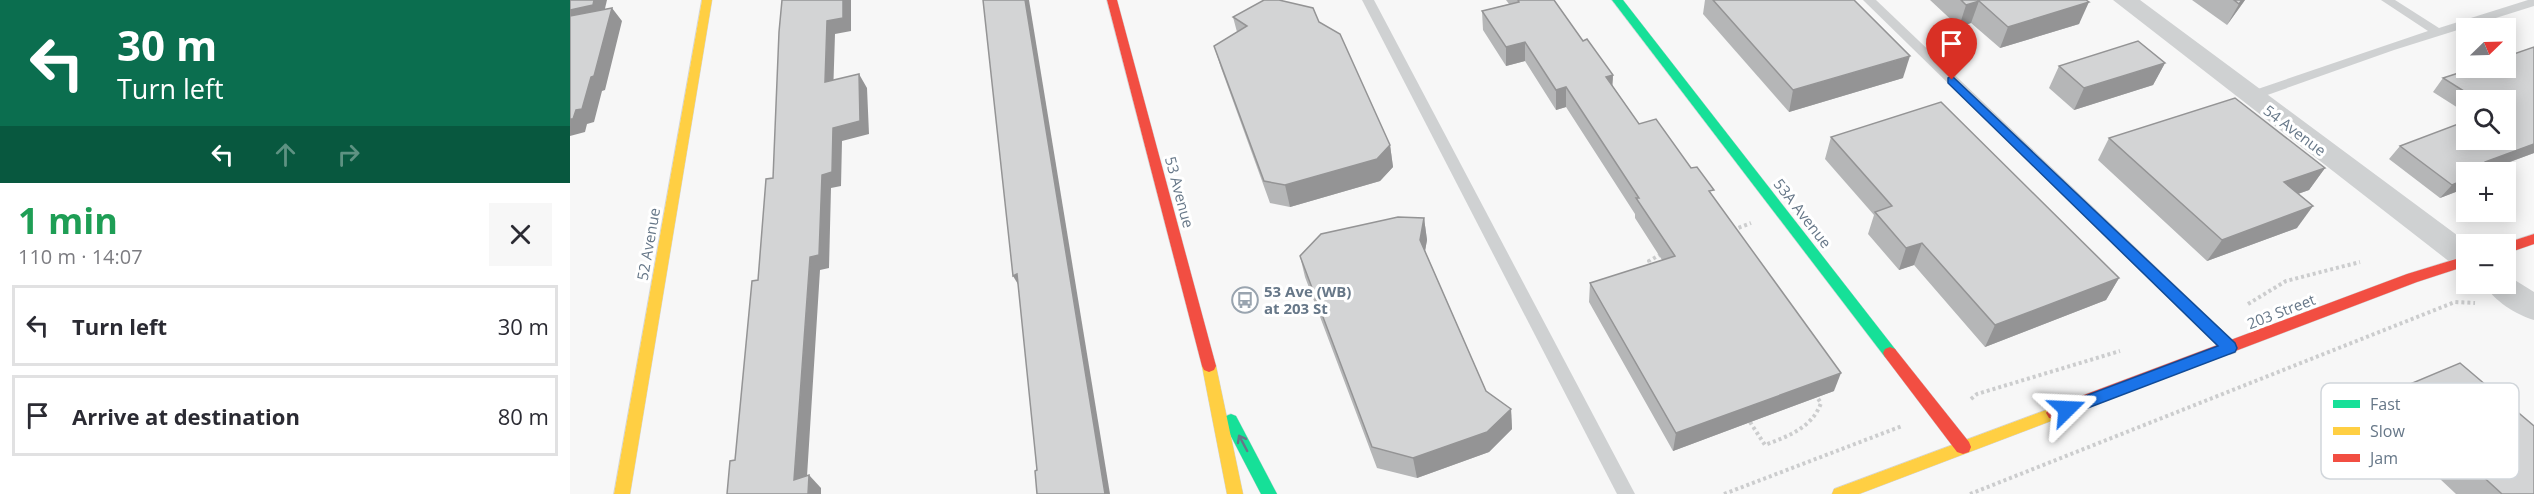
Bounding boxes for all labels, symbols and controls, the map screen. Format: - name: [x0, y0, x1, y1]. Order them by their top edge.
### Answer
- text: 30 m: [117, 16, 217, 73]
- pin: [1926, 18, 1977, 80]
- north arrow: [2456, 18, 2516, 78]
- map controls: [2456, 18, 2516, 294]
- icon: left: [18, 24, 96, 102]
- icon: arrive: [1935, 27, 1968, 60]
- text: Turn left: [117, 70, 224, 107]
- button: search: [2456, 90, 2516, 150]
- street label: 54 Avenue: [2260, 100, 2330, 160]
- icon: left: [206, 138, 239, 171]
- icon: ahead: [269, 138, 302, 171]
- icon: right: [332, 138, 365, 171]
- street label: 53 Avenue: [1161, 154, 1199, 230]
- button: +: [2456, 162, 2516, 222]
- street label: 53A Avenue: [1770, 174, 1836, 252]
- text: 1 min: [18, 196, 118, 245]
- button: close: [489, 203, 552, 266]
- street label: 52 Avenue: [632, 206, 664, 282]
- button: −: [2456, 234, 2516, 294]
- text: 110 m · 14:07: [18, 243, 143, 270]
- place label: 53 Ave (WB) at 203 St: [1264, 281, 1351, 318]
- bus stop icon: 53 Ave (WB) at 203 St: [1230, 285, 1260, 315]
- street label: 203 Street: [2244, 289, 2318, 333]
- icon: left: [21, 309, 54, 342]
- text: Turn left: [72, 311, 167, 341]
- text: 30 m: [498, 311, 549, 341]
- position arrow: [2035, 377, 2099, 441]
- legend: [2321, 383, 2519, 479]
- text: Fast: [2370, 393, 2401, 415]
- icon: arrive: [21, 399, 54, 432]
- text: Arrive at destination: [72, 401, 300, 431]
- text: 80 m: [498, 401, 549, 431]
- text: Slow: [2370, 420, 2405, 442]
- one-way arrow: [1236, 435, 1248, 453]
- text: Jam: [2368, 447, 2398, 469]

